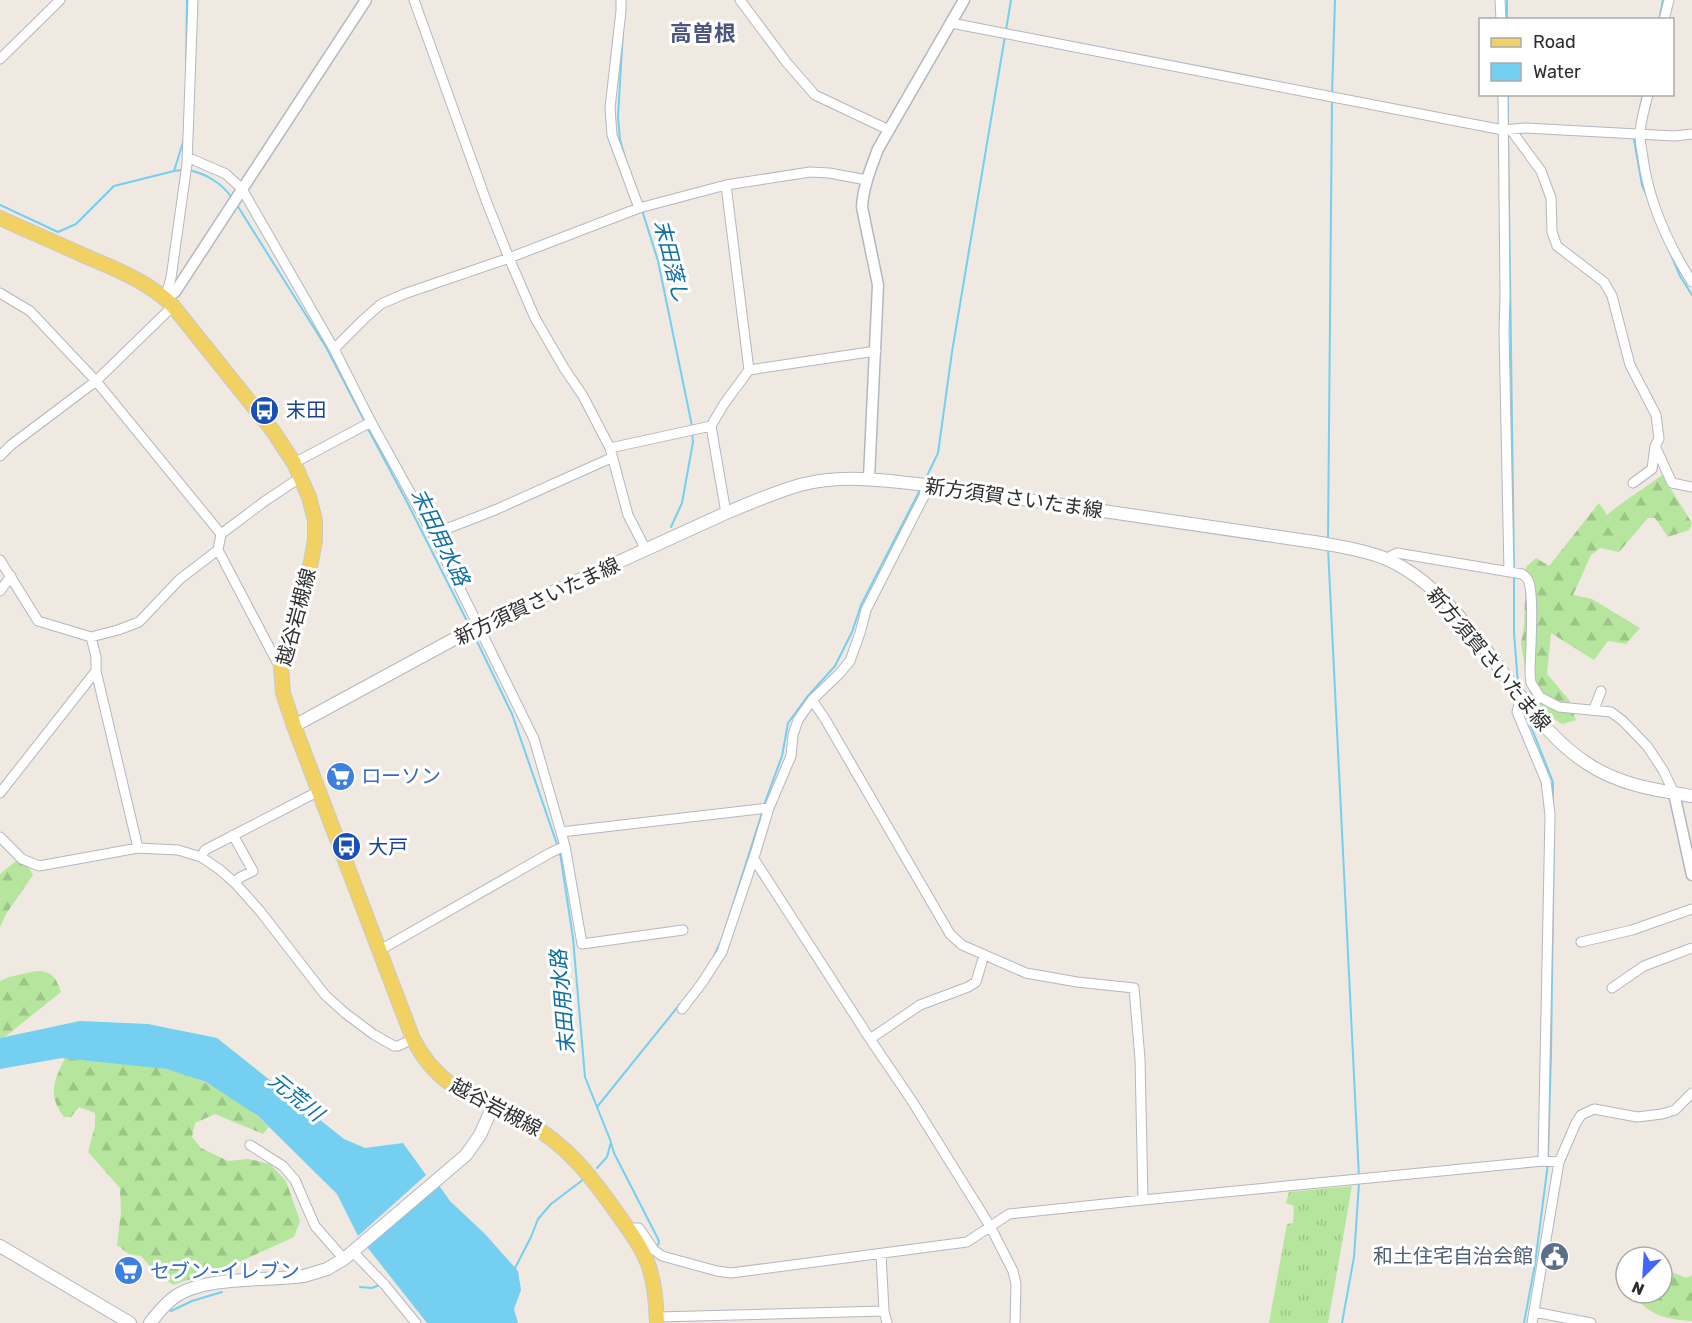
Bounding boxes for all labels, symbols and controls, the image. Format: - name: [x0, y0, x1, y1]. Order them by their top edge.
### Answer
- legend: [1479, 18, 1674, 96]
- district label: 高曽根: [670, 20, 736, 47]
- text: Road: [1533, 31, 1576, 53]
- text: Water: [1533, 61, 1581, 83]
- water label: 末田落し: [649, 217, 694, 305]
- bus stop icon: 末田: [249, 394, 281, 426]
- place label: 末田: [286, 398, 326, 422]
- street label: 新方須賀さいたま線: [923, 474, 1105, 522]
- water label: 末田用水路: [406, 484, 476, 591]
- street label: 新方須賀さいたま線: [451, 552, 623, 650]
- street label: 越谷岩槻線: [271, 566, 321, 668]
- street label: 新方須賀さいたま線: [1422, 583, 1556, 735]
- supermarket icon: ローソン: [324, 760, 356, 792]
- place label: ローソン: [361, 764, 441, 788]
- bus stop icon: 大戸: [331, 831, 363, 863]
- place label: 大戸: [368, 835, 408, 859]
- water label: 末田用水路: [545, 947, 580, 1055]
- water label: 元荒川: [264, 1067, 330, 1127]
- street label: 越谷岩槻線: [446, 1073, 546, 1141]
- public building icon: 和土住宅自治会館: [1538, 1240, 1570, 1272]
- place label: 和土住宅自治会館: [1373, 1244, 1533, 1268]
- north arrow: [1614, 1245, 1674, 1305]
- supermarket icon: セブン-イレブン: [113, 1255, 145, 1287]
- place label: セブン-イレブン: [150, 1259, 300, 1283]
- text: N: [1629, 1277, 1647, 1299]

